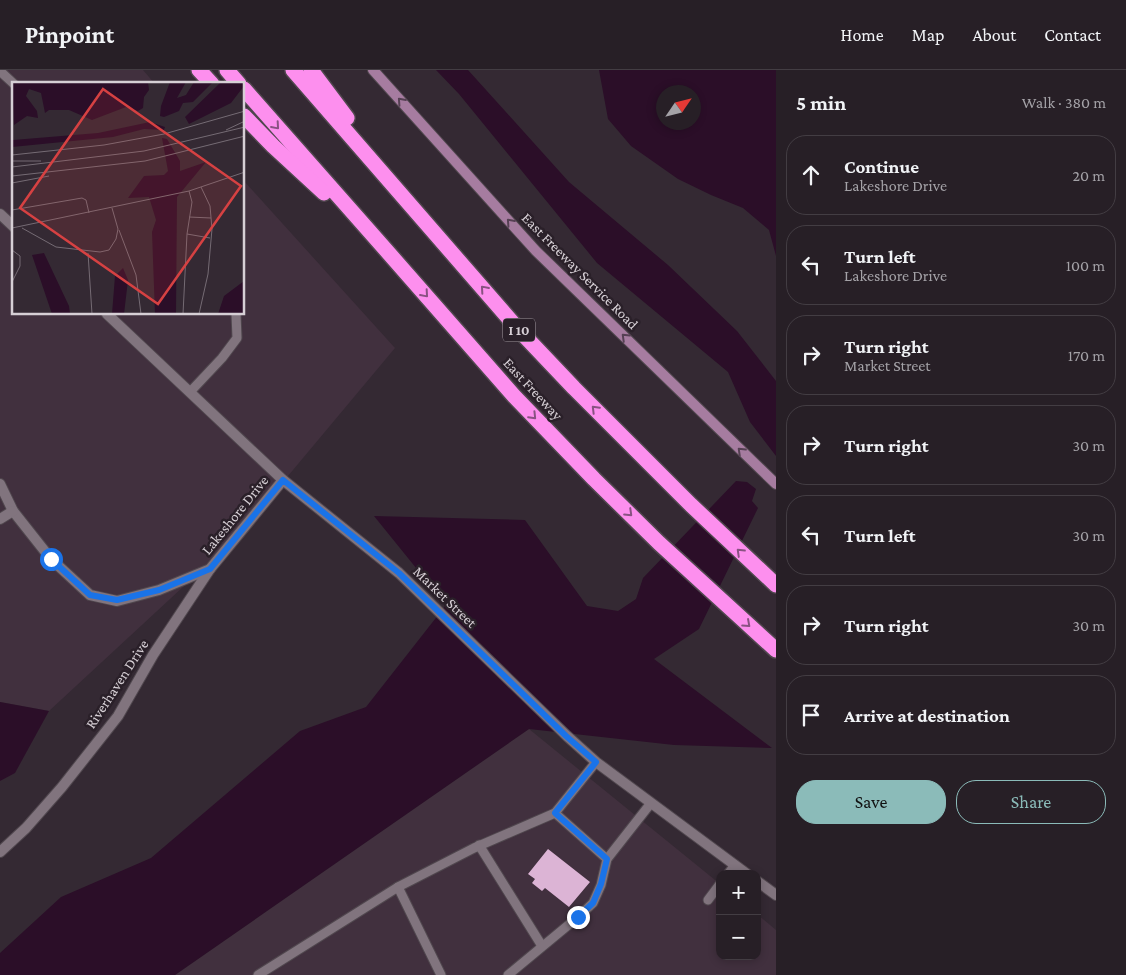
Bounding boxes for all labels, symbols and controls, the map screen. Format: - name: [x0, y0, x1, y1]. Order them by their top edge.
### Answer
- text: Pinpoint: [25, 21, 114, 48]
- text: Home: [841, 25, 884, 45]
- text: Map: [912, 25, 944, 45]
- text: About: [972, 25, 1016, 45]
- text: Contact: [1044, 25, 1101, 45]
- inset map: [12, 82, 245, 315]
- north arrow: [656, 85, 701, 130]
- text: 5 min: [796, 91, 846, 115]
- text: Walk · 380 m: [1022, 94, 1106, 111]
- one-way arrow: [398, 98, 407, 107]
- one-way arrow: [270, 120, 279, 129]
- text: Continue: [844, 156, 919, 177]
- icon: ahead: [797, 161, 825, 189]
- text: 20 m: [1072, 167, 1105, 184]
- text: Lakeshore Drive: [844, 177, 947, 194]
- street label: East Freeway Service Road: [518, 210, 641, 333]
- one-way arrow: [507, 218, 516, 227]
- text: Turn left: [844, 246, 916, 267]
- icon: left: [797, 251, 825, 279]
- text: 100 m: [1066, 257, 1105, 274]
- text: Lakeshore Drive: [844, 267, 947, 284]
- one-way arrow: [481, 286, 490, 295]
- one-way arrow: [420, 289, 429, 298]
- road number: I 10: [503, 318, 535, 342]
- one-way arrow: [621, 334, 630, 343]
- text: Turn right: [844, 336, 929, 357]
- icon: right: [797, 341, 825, 369]
- text: 170 m: [1068, 347, 1105, 364]
- street label: East Freeway: [499, 355, 566, 424]
- text: Market Street: [844, 357, 931, 374]
- one-way arrow: [592, 405, 601, 414]
- one-way arrow: [527, 410, 536, 419]
- icon: right: [797, 431, 825, 459]
- text: Turn right: [844, 435, 929, 456]
- text: 30 m: [1073, 437, 1105, 454]
- one-way arrow: [738, 448, 747, 457]
- street label: Lakeshore Drive: [198, 472, 272, 558]
- one-way arrow: [623, 507, 632, 516]
- icon: left: [797, 521, 825, 549]
- text: Turn left: [844, 525, 916, 546]
- text: 30 m: [1073, 527, 1105, 544]
- route start: [40, 548, 63, 571]
- one-way arrow: [737, 549, 746, 558]
- street label: Market Street: [410, 563, 481, 632]
- icon: right: [797, 611, 825, 639]
- text: Turn right: [844, 615, 929, 636]
- text: 30 m: [1073, 617, 1105, 634]
- one-way arrow: [742, 618, 751, 627]
- street label: Riverhaven Drive: [82, 636, 152, 731]
- icon: arrive: [797, 701, 825, 729]
- text: Arrive at destination: [844, 705, 1010, 726]
- button: Save: [796, 780, 946, 824]
- button: Share: [956, 780, 1106, 824]
- map controls: [716, 870, 761, 960]
- button: +: [716, 870, 761, 915]
- route end: [567, 906, 590, 929]
- button: −: [716, 915, 761, 960]

